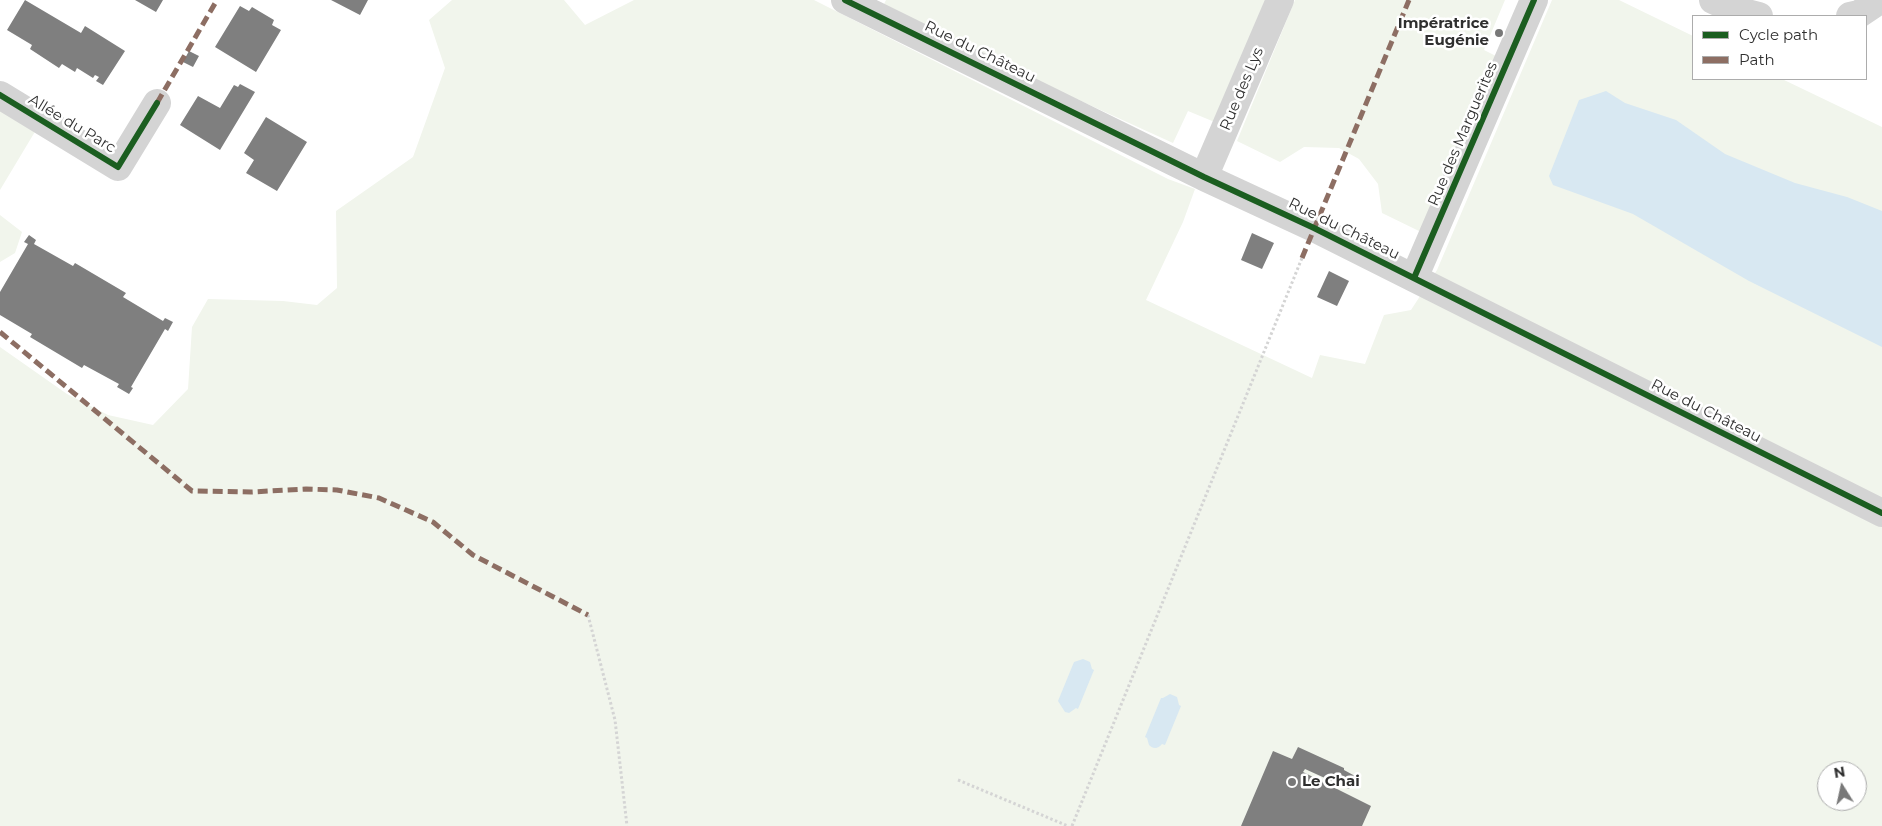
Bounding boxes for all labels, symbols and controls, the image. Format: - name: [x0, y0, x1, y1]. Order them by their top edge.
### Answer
- place label: Impératrice Eugénie: [1398, 15, 1489, 50]
- legend: [1692, 15, 1867, 80]
- street label: Rue du Château: [922, 17, 1038, 87]
- text: Cycle path: [1739, 25, 1818, 44]
- marker: Impératrice Eugénie: [1493, 27, 1505, 39]
- street label: Rue des Lys: [1216, 45, 1268, 133]
- text: Path: [1739, 50, 1775, 69]
- street label: Rue des Marguerites: [1424, 59, 1502, 209]
- street label: Allée du Parc: [25, 91, 119, 157]
- street label: Rue du Château: [1286, 194, 1402, 264]
- street label: Rue du Château: [1648, 375, 1764, 447]
- north arrow: [1817, 761, 1867, 811]
- text: N: [1832, 762, 1847, 782]
- place label: Le Chai: [1302, 773, 1360, 791]
- marker: Le Chai: [1286, 776, 1298, 788]

